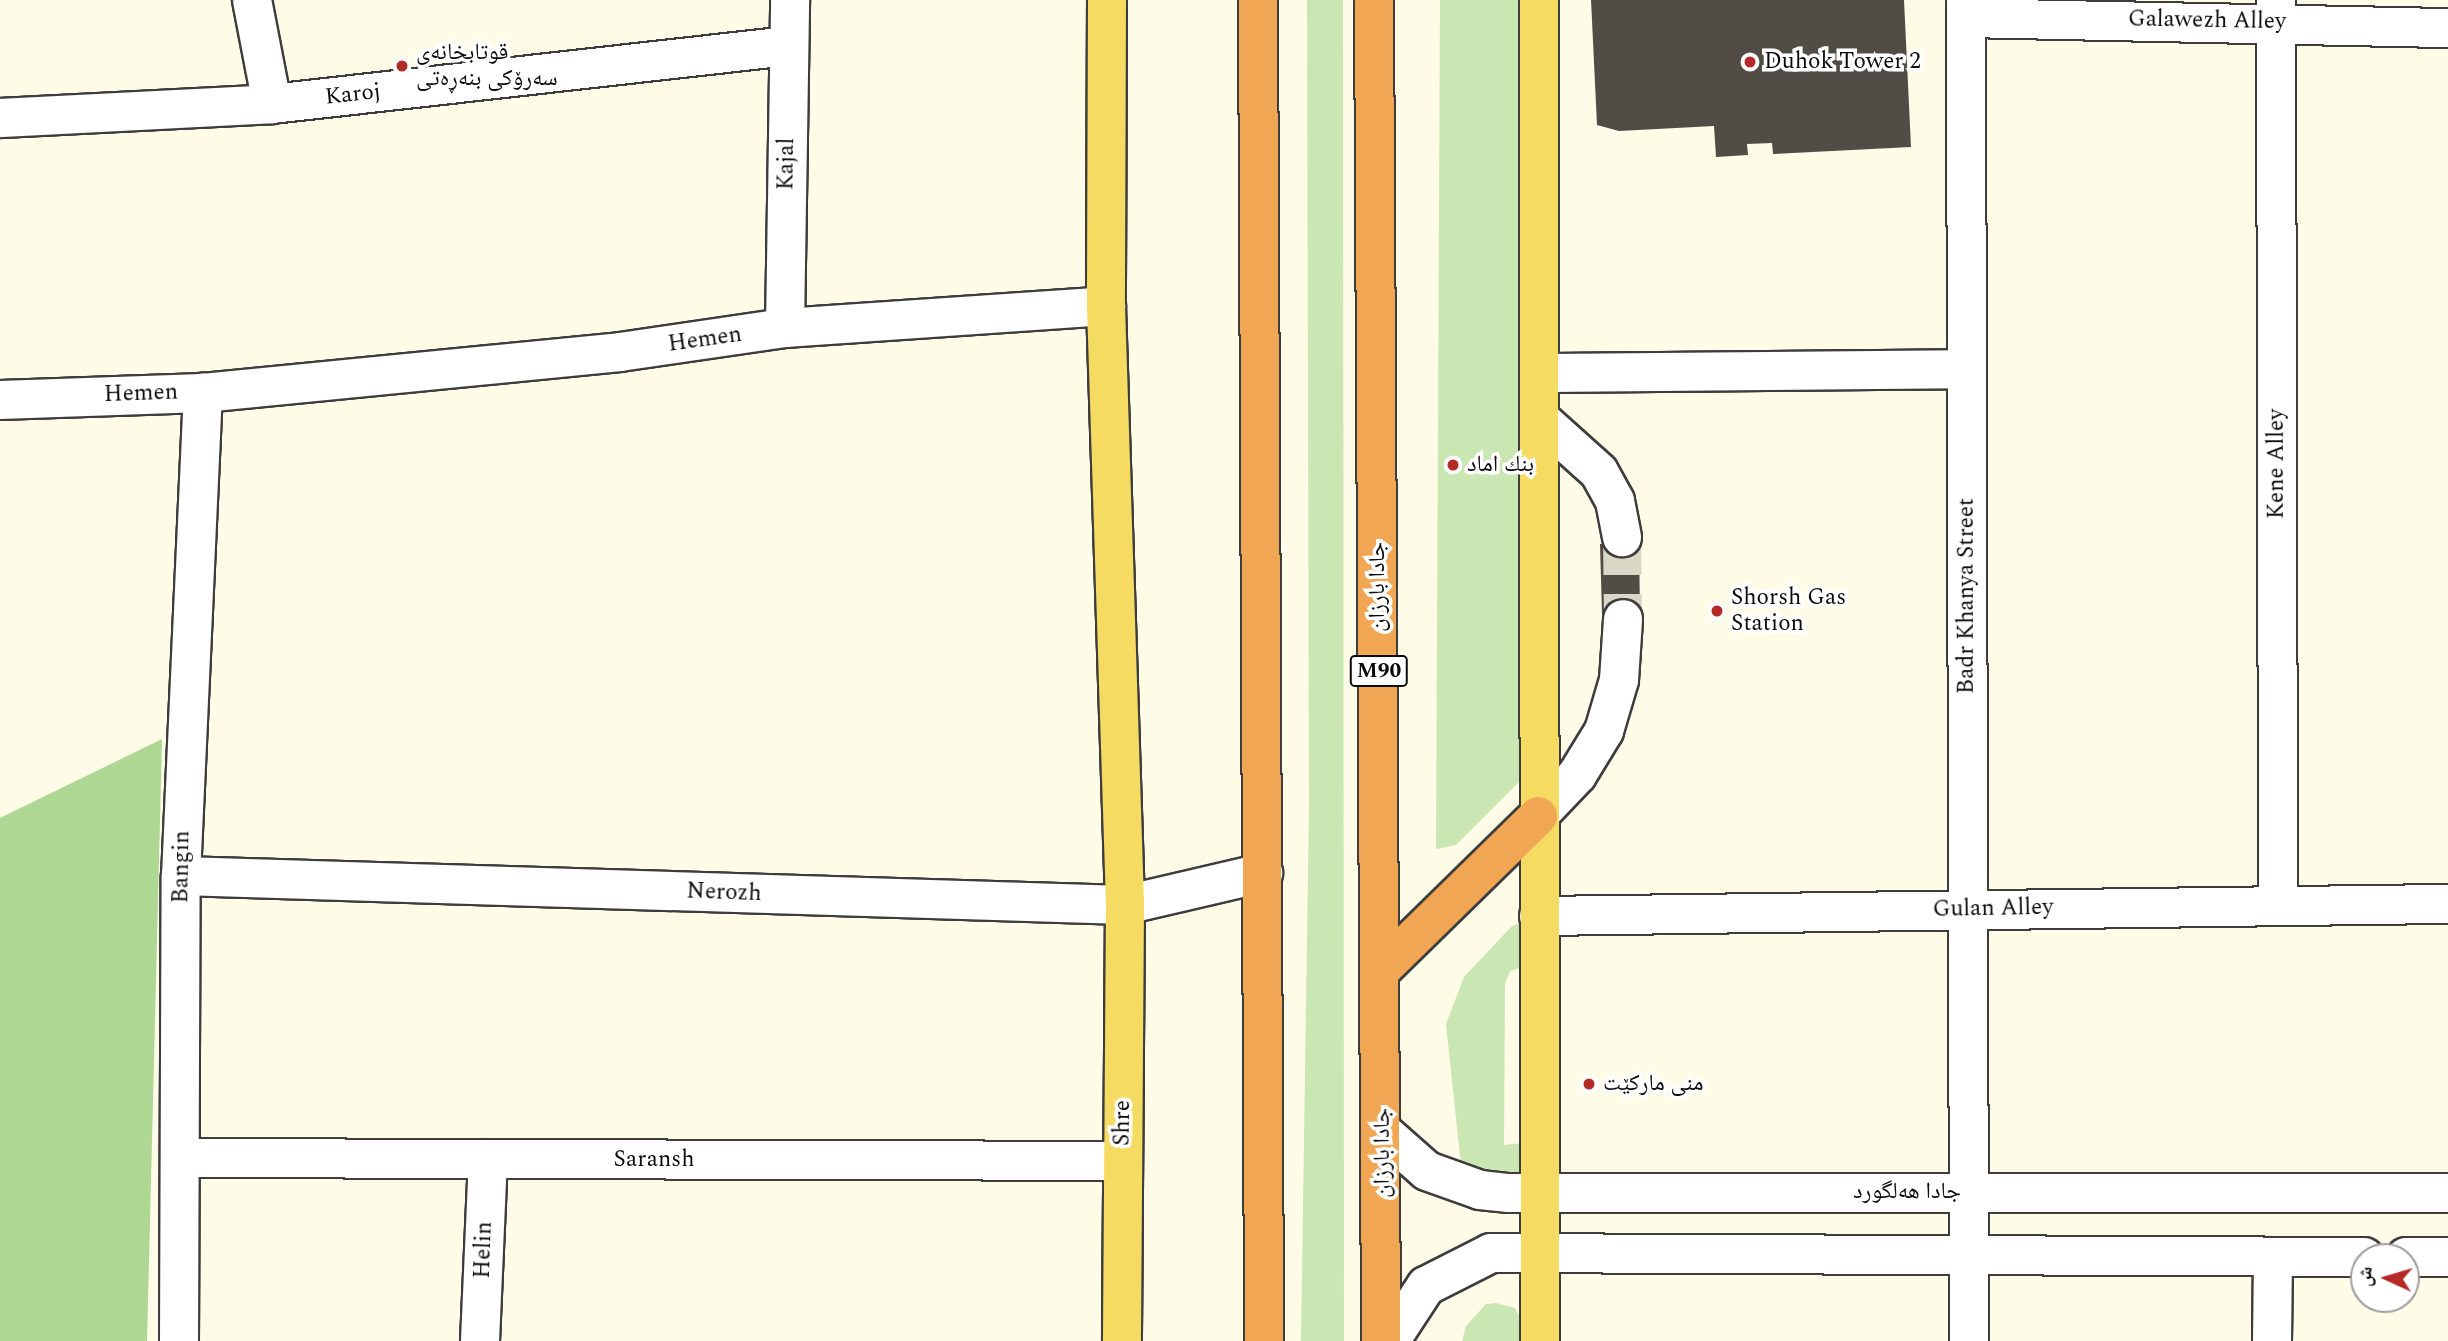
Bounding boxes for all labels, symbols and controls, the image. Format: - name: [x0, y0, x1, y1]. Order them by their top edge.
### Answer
- street label: Galawezh Alley: [2128, 6, 2286, 36]
- place label: قوتابخانەی سەرۆکی بنەڕەتی: [416, 39, 558, 93]
- place label: Duhok Tower 2: [1764, 48, 1921, 76]
- marker: Duhok Tower 2: [1742, 54, 1758, 70]
- marker: قوتابخانەی سەرۆکی بنەڕەتی: [394, 58, 410, 74]
- street label: Karoj: [324, 78, 382, 112]
- street label: Kajal: [773, 138, 801, 190]
- street label: Hemen: [666, 321, 744, 359]
- street label: Hemen: [104, 379, 178, 409]
- street label: Kene Alley: [2263, 409, 2291, 519]
- place label: بنك اماد: [1467, 451, 1534, 479]
- marker: بنك اماد: [1445, 457, 1461, 473]
- street label: Badr Khanya Street: [1953, 498, 1981, 694]
- street label: جادا بارزان: [1364, 542, 1392, 632]
- place label: Shorsh Gas Station: [1731, 584, 1846, 638]
- marker: Shorsh Gas Station: [1709, 603, 1725, 619]
- road number: M90: [1349, 654, 1409, 688]
- street label: Bangin: [168, 830, 196, 904]
- street label: Nerozh: [686, 878, 762, 908]
- street label: Gulan Alley: [1933, 894, 2053, 924]
- place label: منی مارکێت: [1603, 1070, 1704, 1098]
- marker: منی مارکێت: [1581, 1076, 1597, 1092]
- street label: Shre: [1109, 1100, 1137, 1146]
- street label: جادا بارزان: [1369, 1108, 1397, 1198]
- street label: Saransh: [613, 1146, 695, 1174]
- street label: جادا هەلگورد: [1853, 1178, 1961, 1206]
- street label: Helin: [469, 1221, 499, 1279]
- north arrow: [2350, 1243, 2420, 1313]
- text: ش: [2350, 1266, 2381, 1288]

